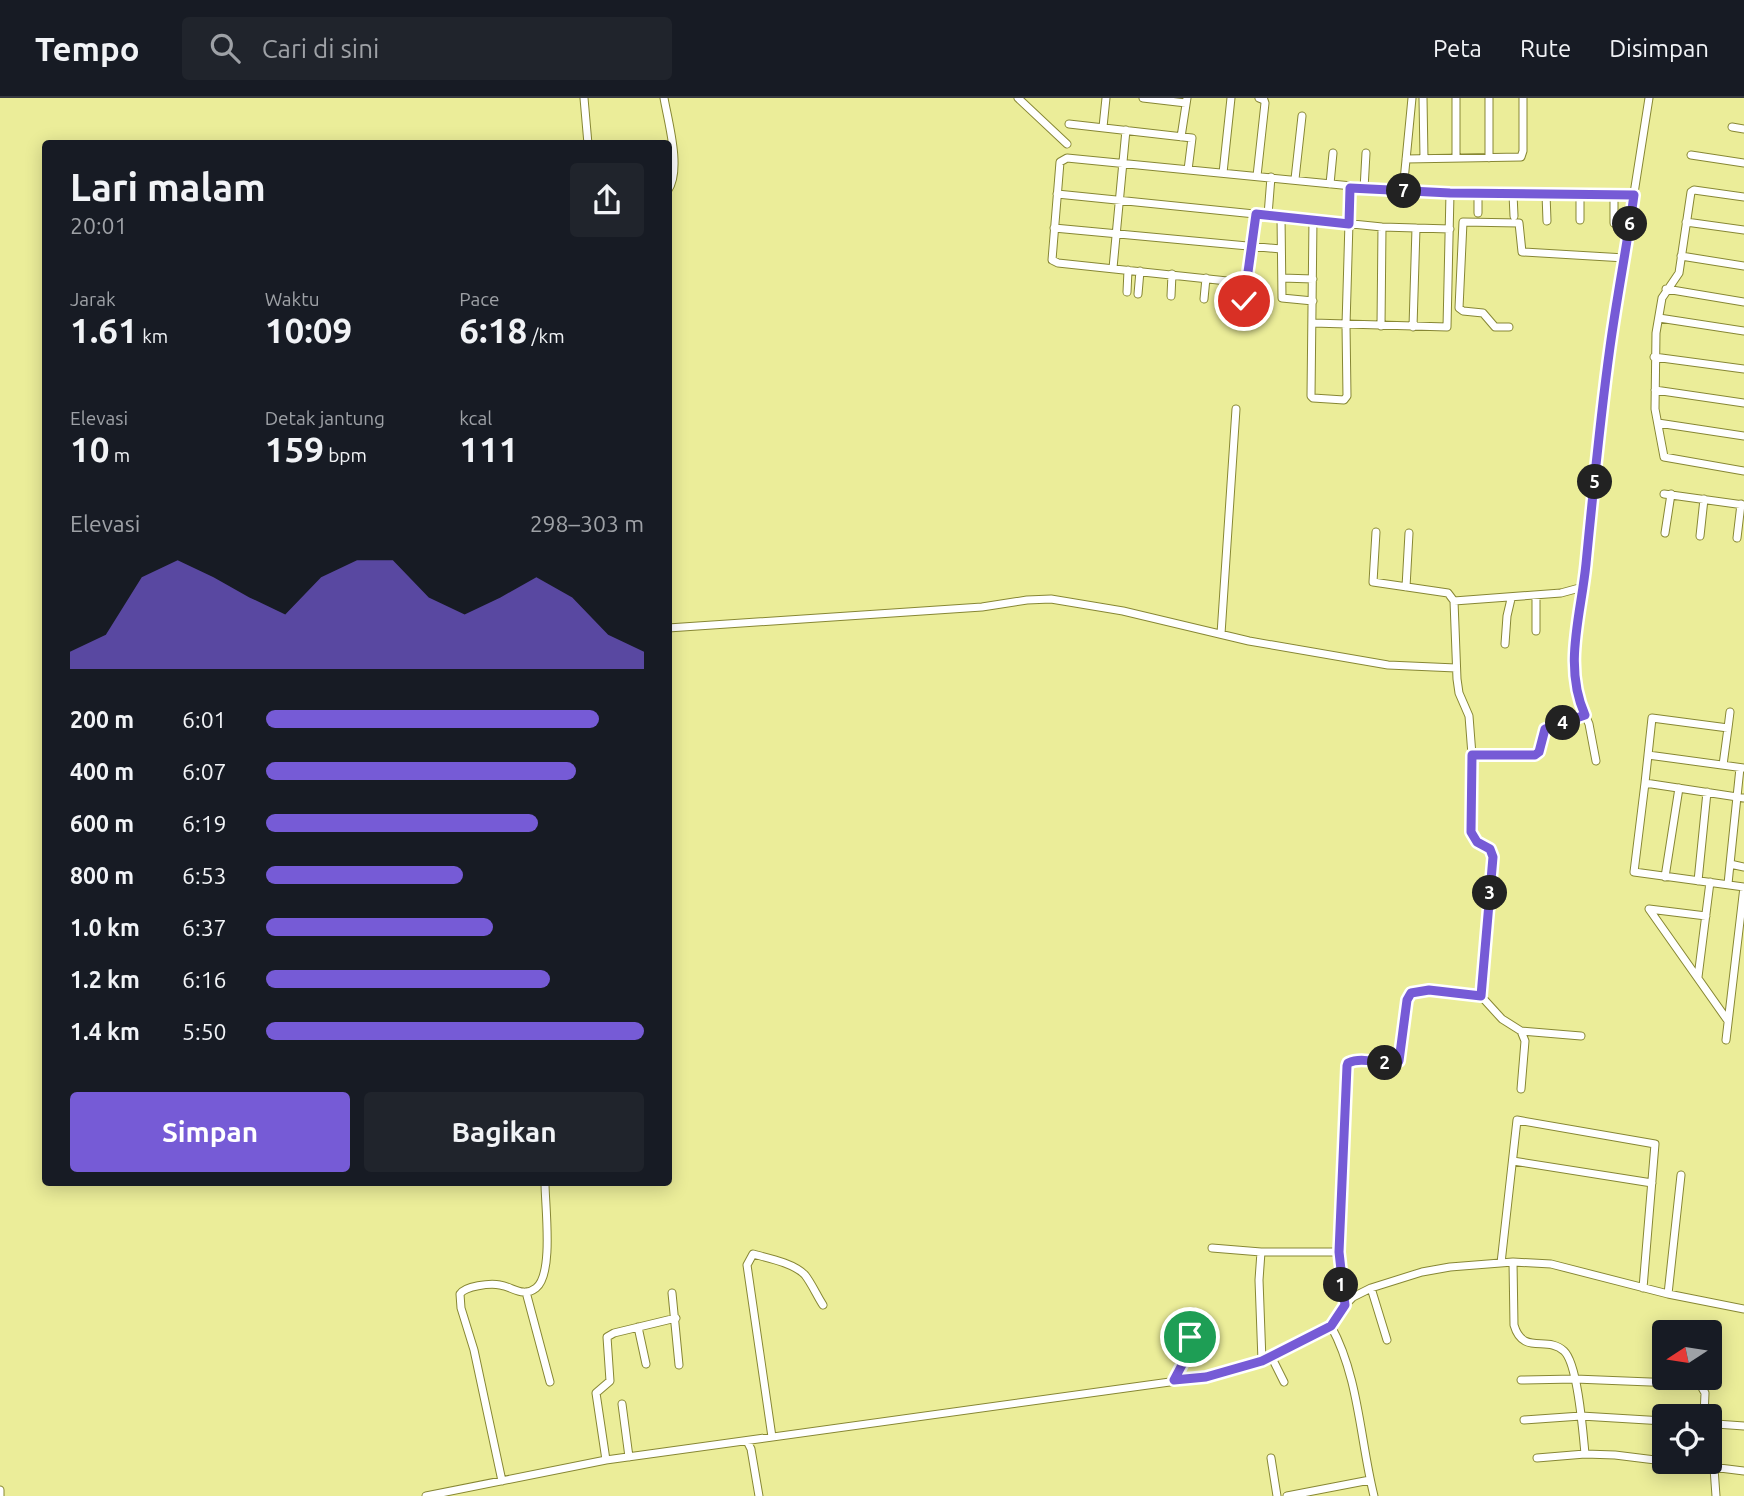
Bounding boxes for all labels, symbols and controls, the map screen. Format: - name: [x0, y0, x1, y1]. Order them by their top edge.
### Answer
- search box: [182, 17, 672, 80]
- icon: search: [206, 29, 244, 67]
- text: Tempo: [35, 30, 140, 67]
- text: Cari di sini: [262, 34, 379, 63]
- text: Peta: [1433, 35, 1482, 62]
- text: Rute: [1520, 35, 1571, 62]
- text: Disimpan: [1609, 35, 1709, 62]
- button: share: [570, 163, 644, 237]
- text: Lari malam: [70, 166, 266, 208]
- pin: 7: [1386, 174, 1422, 208]
- text: 7: [1398, 179, 1409, 201]
- pin: 6: [1612, 206, 1648, 242]
- text: 6: [1624, 212, 1635, 234]
- text: 20:01: [70, 213, 128, 238]
- pin: [1214, 271, 1274, 331]
- icon: check: [1225, 282, 1263, 320]
- text: Jarak: [70, 288, 116, 310]
- text: Waktu: [265, 288, 320, 310]
- text: Pace: [459, 288, 500, 310]
- text: 1.61: [70, 310, 138, 350]
- text: 10:09: [265, 310, 352, 350]
- text: 6:18: [459, 310, 527, 350]
- text: km: [138, 325, 168, 347]
- text: /km: [527, 325, 565, 347]
- text: Elevasi: [70, 407, 128, 429]
- text: Detak jantung: [265, 407, 385, 429]
- text: kcal: [459, 407, 492, 429]
- text: 10: [70, 429, 109, 469]
- text: 159: [265, 429, 324, 469]
- text: 111: [459, 429, 519, 469]
- text: m: [109, 444, 130, 466]
- text: bpm: [324, 444, 367, 466]
- pin: 5: [1578, 464, 1612, 500]
- text: 5: [1589, 470, 1600, 492]
- text: Elevasi: [70, 511, 140, 536]
- text: 298–303 m: [530, 511, 644, 536]
- pin: 4: [1546, 706, 1580, 740]
- text: 200 m: [70, 707, 134, 732]
- text: 6:01: [182, 707, 227, 732]
- text: 4: [1557, 711, 1568, 733]
- text: 400 m: [70, 759, 134, 784]
- text: 6:07: [182, 759, 227, 784]
- text: 600 m: [70, 811, 134, 836]
- text: 6:19: [182, 811, 227, 836]
- text: 800 m: [70, 863, 134, 888]
- text: 6:53: [182, 863, 227, 888]
- pin: 3: [1472, 876, 1508, 910]
- text: 3: [1484, 881, 1495, 903]
- text: 1.0 km: [70, 915, 140, 940]
- text: 6:37: [182, 915, 227, 940]
- text: 1.2 km: [70, 967, 140, 992]
- text: 6:16: [182, 967, 227, 992]
- text: 1.4 km: [70, 1019, 140, 1044]
- text: 5:50: [182, 1019, 227, 1044]
- pin: 2: [1368, 1046, 1402, 1080]
- text: 2: [1379, 1051, 1390, 1073]
- button: Simpan: [70, 1092, 350, 1172]
- button: Bagikan: [364, 1092, 644, 1172]
- pin: 1: [1324, 1268, 1358, 1302]
- text: 1: [1335, 1273, 1346, 1295]
- pin: [1160, 1307, 1220, 1367]
- icon: arrive: [1171, 1318, 1209, 1356]
- north arrow: [1652, 1320, 1722, 1390]
- map controls: [1652, 1320, 1722, 1474]
- button: locate: [1652, 1404, 1722, 1474]

